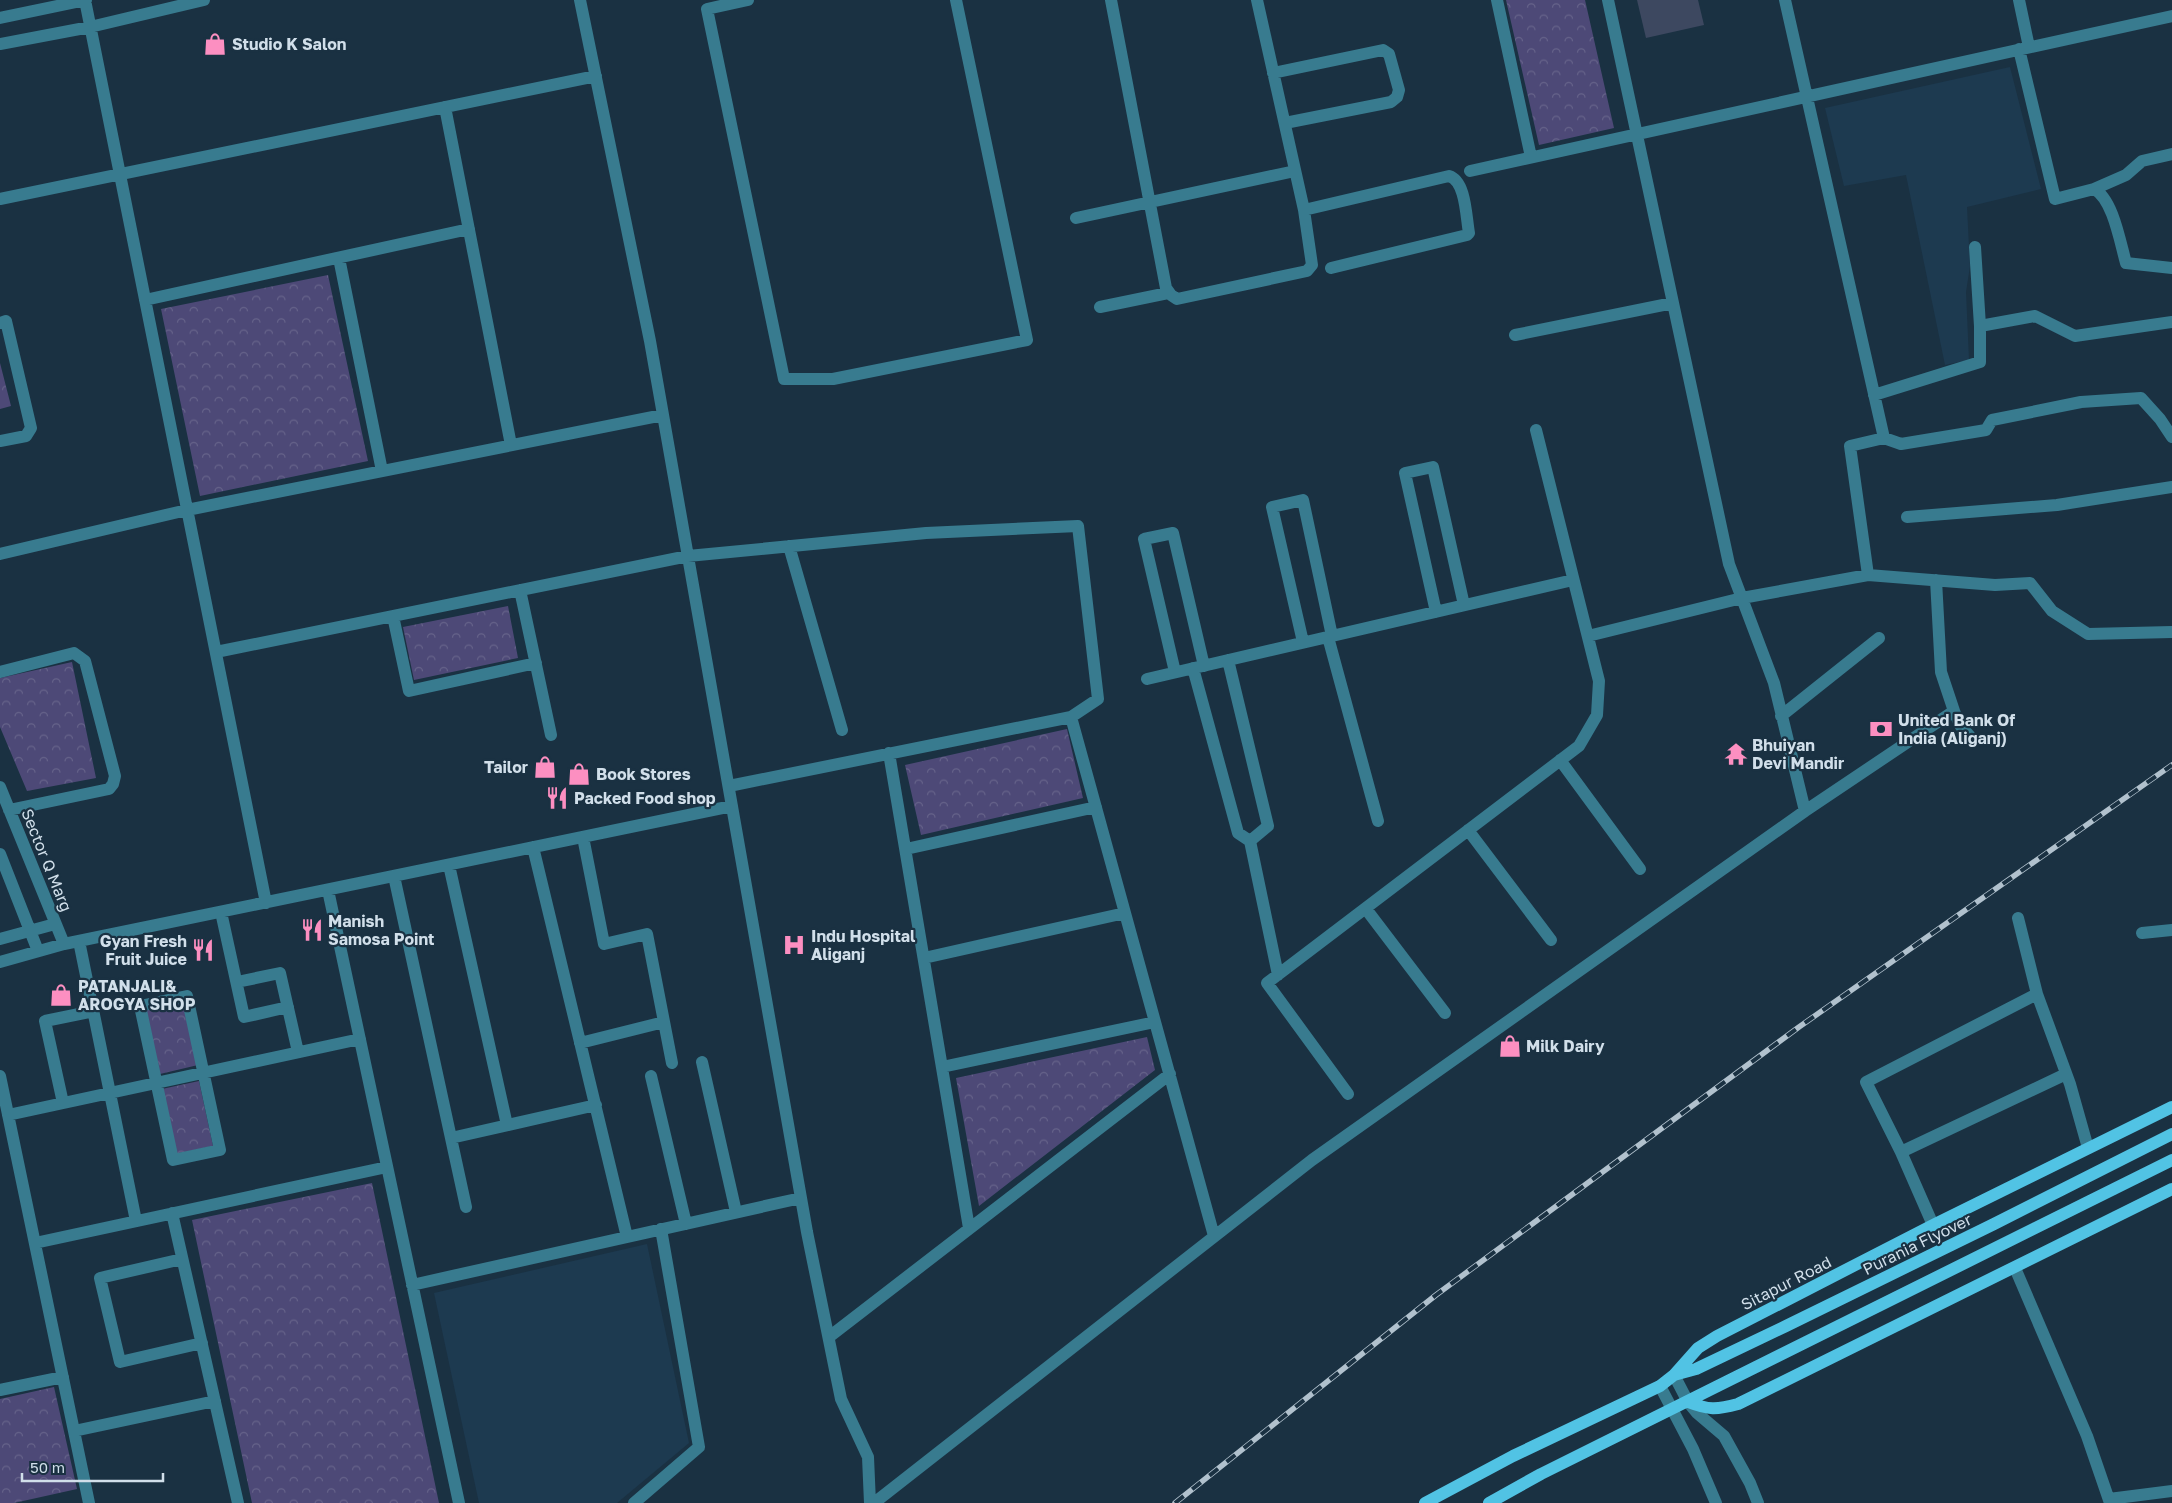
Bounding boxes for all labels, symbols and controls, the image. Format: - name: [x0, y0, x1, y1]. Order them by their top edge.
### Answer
- shop icon: Studio K Salon: [202, 31, 228, 57]
- place label: Studio K Salon: [232, 34, 346, 54]
- place label: United Bank Of India (Aliganj): [1898, 710, 2015, 748]
- bank icon: United Bank Of India (Aliganj): [1868, 716, 1894, 742]
- place label: Bhuiyan Devi Mandir: [1752, 735, 1844, 773]
- temple icon: Bhuiyan Devi Mandir: [1723, 741, 1749, 767]
- shop icon: Tailor: [532, 754, 558, 780]
- place label: Tailor: [484, 757, 528, 777]
- shop icon: Book Stores: [566, 761, 592, 787]
- place label: Book Stores: [596, 764, 691, 784]
- restaurant icon: Packed Food shop: [544, 785, 570, 811]
- place label: Packed Food shop: [574, 788, 716, 808]
- street label: Sector Q Marg: [17, 806, 77, 914]
- place label: Manish Samosa Point: [328, 911, 434, 949]
- restaurant icon: Manish Samosa Point: [299, 917, 325, 943]
- place label: Indu Hospital Aliganj: [811, 926, 916, 964]
- place label: Gyan Fresh Fruit Juice: [100, 931, 187, 969]
- hospital icon: Indu Hospital Aliganj: [781, 932, 807, 958]
- restaurant icon: Gyan Fresh Fruit Juice: [190, 937, 216, 963]
- place label: PATANJALI& AROGYA SHOP: [78, 976, 196, 1014]
- shop icon: PATANJALI& AROGYA SHOP: [48, 982, 74, 1008]
- shop icon: Milk Dairy: [1497, 1033, 1523, 1059]
- place label: Milk Dairy: [1526, 1036, 1605, 1056]
- street label: Purania Flyover: [1859, 1209, 1975, 1279]
- street label: Sitapur Road: [1737, 1252, 1835, 1314]
- scale bar: [22, 1450, 164, 1482]
- text: 50 m: [30, 1458, 65, 1476]

